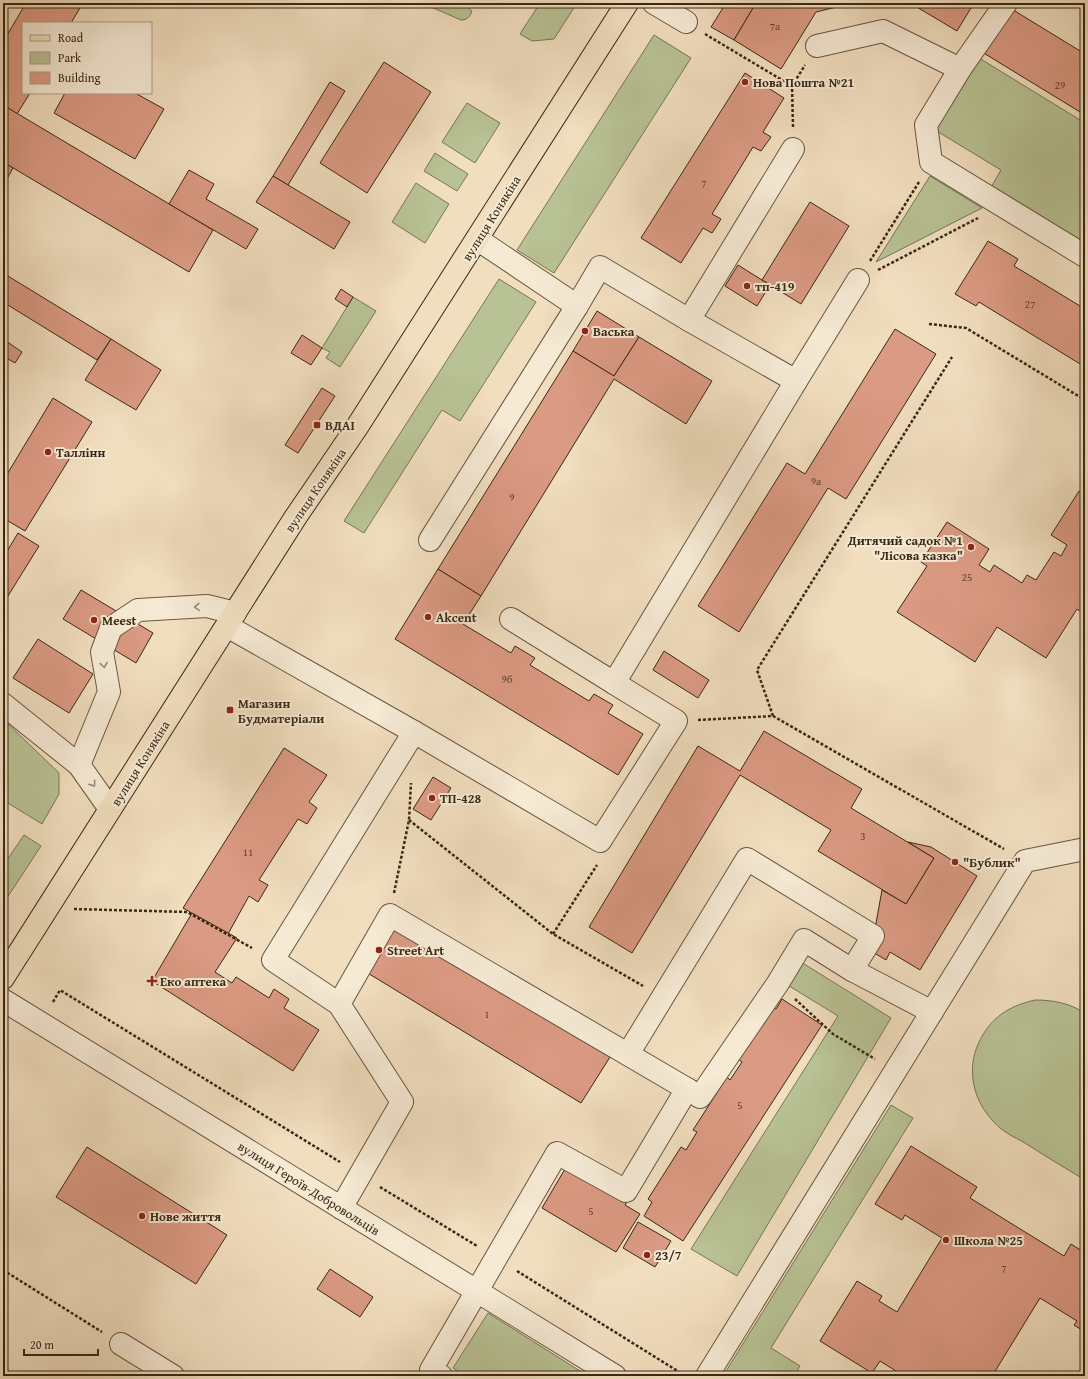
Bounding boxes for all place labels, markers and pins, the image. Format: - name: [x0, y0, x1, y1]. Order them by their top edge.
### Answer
- place label: Нова Пошта №21: [753, 73, 854, 92]
- marker: Нова Пошта №21: [740, 77, 750, 87]
- place label: тп-419: [755, 277, 795, 296]
- marker: тп-419: [742, 281, 752, 291]
- place label: Васька: [593, 322, 635, 341]
- marker: Васька: [580, 326, 590, 336]
- place label: ВДАІ: [325, 416, 355, 435]
- marker: ВДАІ: [312, 420, 322, 430]
- place label: Таллінн: [56, 443, 106, 462]
- marker: Таллінн: [43, 447, 53, 457]
- place label: Дитячий садок №1 "Лісова казка": [847, 531, 963, 565]
- marker: Дитячий садок №1 "Лісова казка": [966, 542, 976, 552]
- place label: Akcent: [436, 608, 477, 627]
- place label: Meest: [102, 611, 137, 630]
- marker: Akcent: [423, 612, 433, 622]
- marker: Meest: [89, 615, 99, 625]
- place label: Магазин Будматеріали: [238, 694, 325, 728]
- marker: Магазин Будматеріали: [225, 705, 235, 715]
- place label: ТП-428: [440, 789, 482, 808]
- marker: ТП-428: [427, 793, 437, 803]
- place label: "Бублик": [963, 853, 1021, 872]
- marker: "Бублик": [950, 857, 960, 867]
- place label: Street Art: [387, 941, 444, 960]
- marker: Street Art: [374, 945, 384, 955]
- place label: Еко аптека: [160, 972, 226, 991]
- marker: Еко аптека: [147, 976, 157, 986]
- place label: Нове життя: [150, 1207, 221, 1226]
- marker: Нове життя: [137, 1211, 147, 1221]
- place label: Школа №25: [954, 1231, 1023, 1250]
- marker: Школа №25: [941, 1235, 951, 1245]
- place label: 23/7: [655, 1246, 682, 1265]
- marker: 23/7: [642, 1250, 652, 1260]

